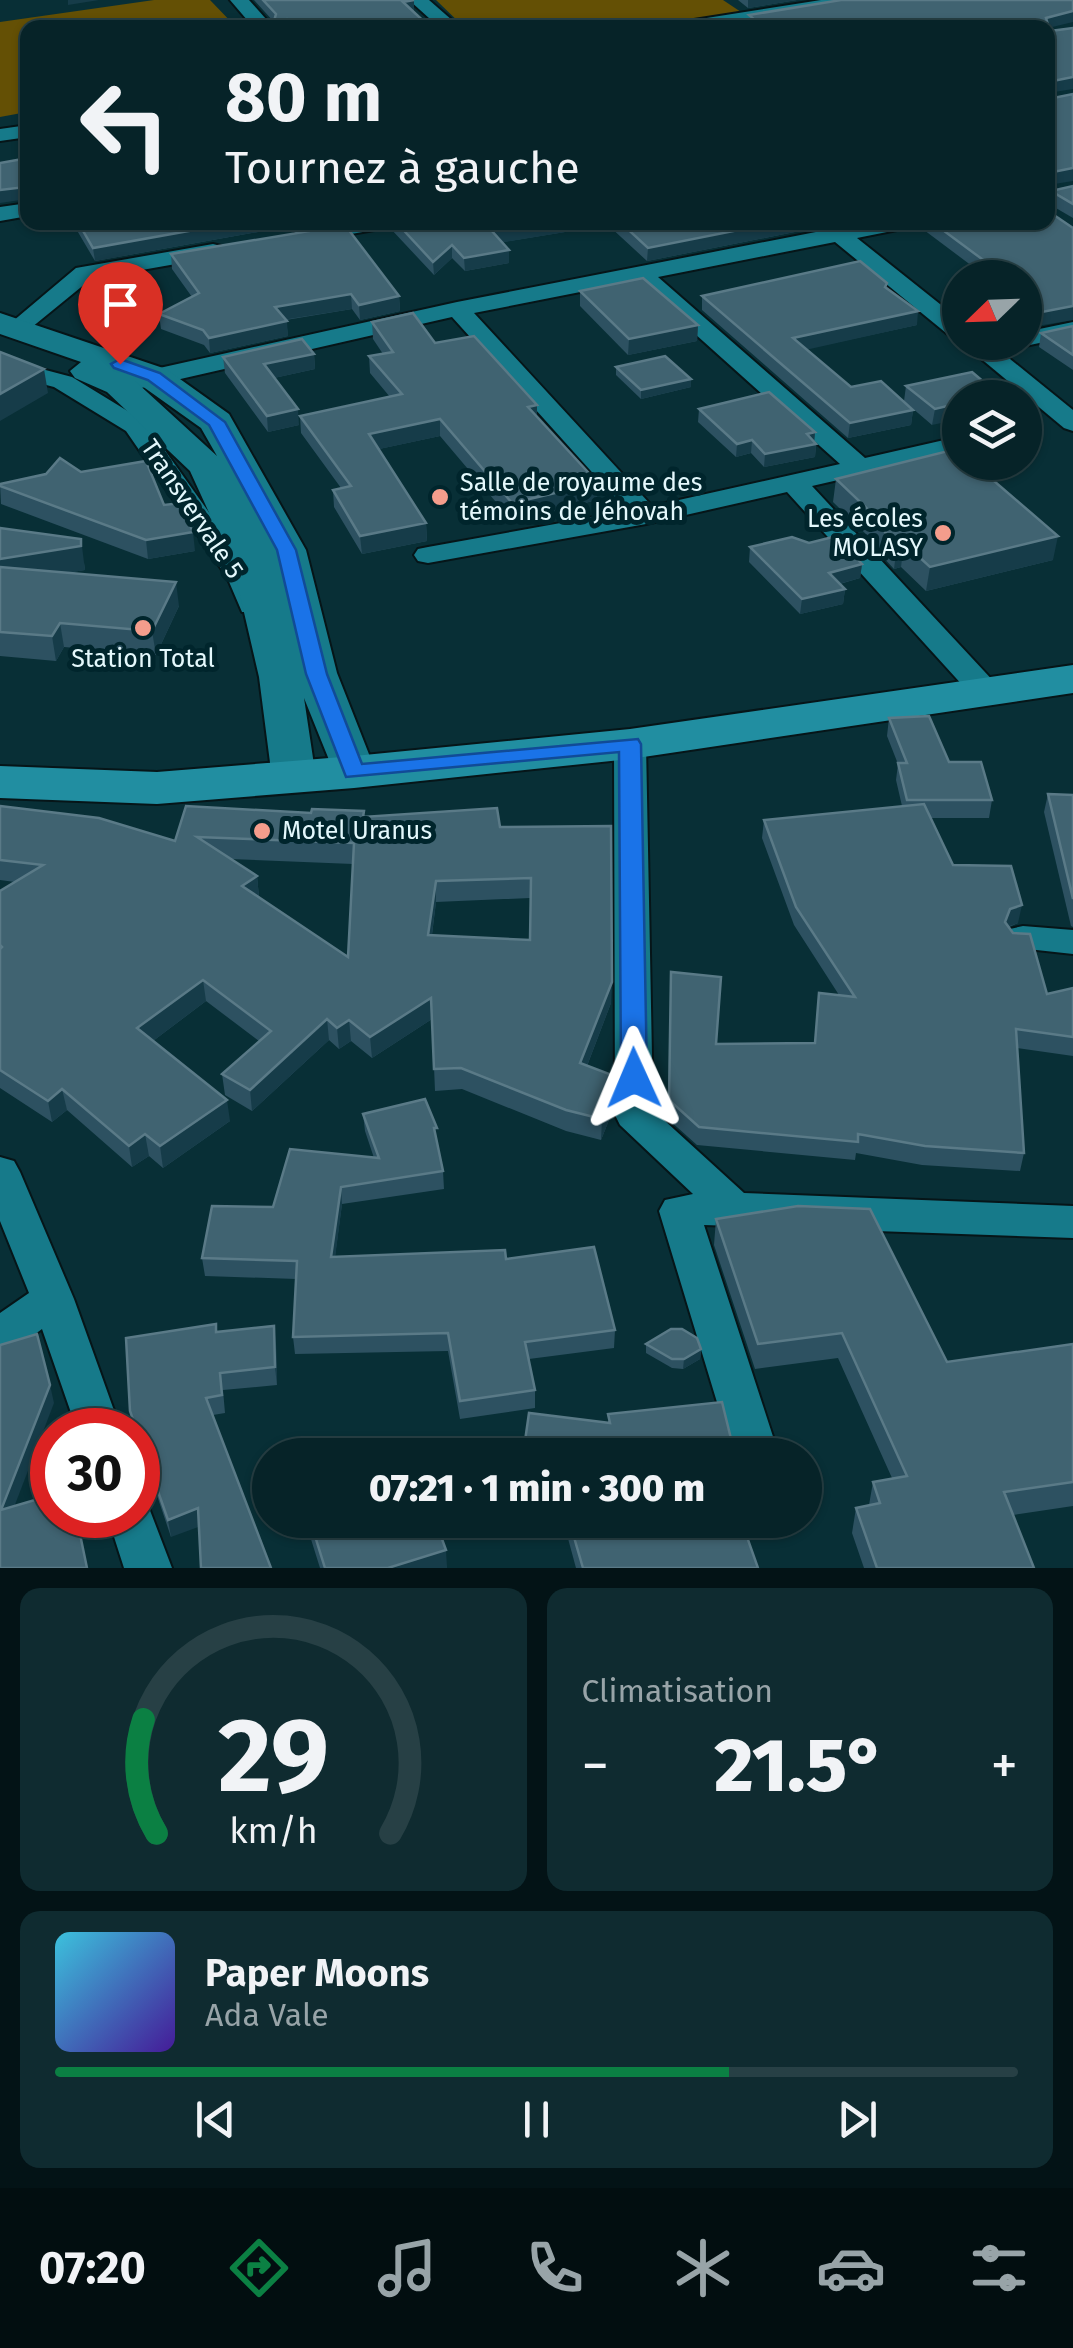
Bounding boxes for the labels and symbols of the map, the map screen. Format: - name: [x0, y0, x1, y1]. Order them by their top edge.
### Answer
- north arrow: [942, 260, 1042, 360]
- pin: [78, 262, 163, 365]
- street label: Transvervale 5: [135, 434, 249, 584]
- place label: Salle de royaume des témoins de Jéhovah: [460, 468, 702, 527]
- marker: Salle de royaume des témoins de Jéhovah: [429, 486, 451, 508]
- place label: Les écoles MOLASY: [807, 504, 923, 563]
- marker: Les écoles MOLASY: [932, 522, 954, 544]
- marker: Station Total: [132, 617, 154, 639]
- place label: Station Total: [71, 644, 215, 674]
- place label: Motel Uranus: [282, 816, 432, 846]
- marker: Motel Uranus: [251, 820, 273, 842]
- position arrow: [582, 1026, 686, 1130]
- speed limit sign: 30: [30, 1408, 160, 1538]

